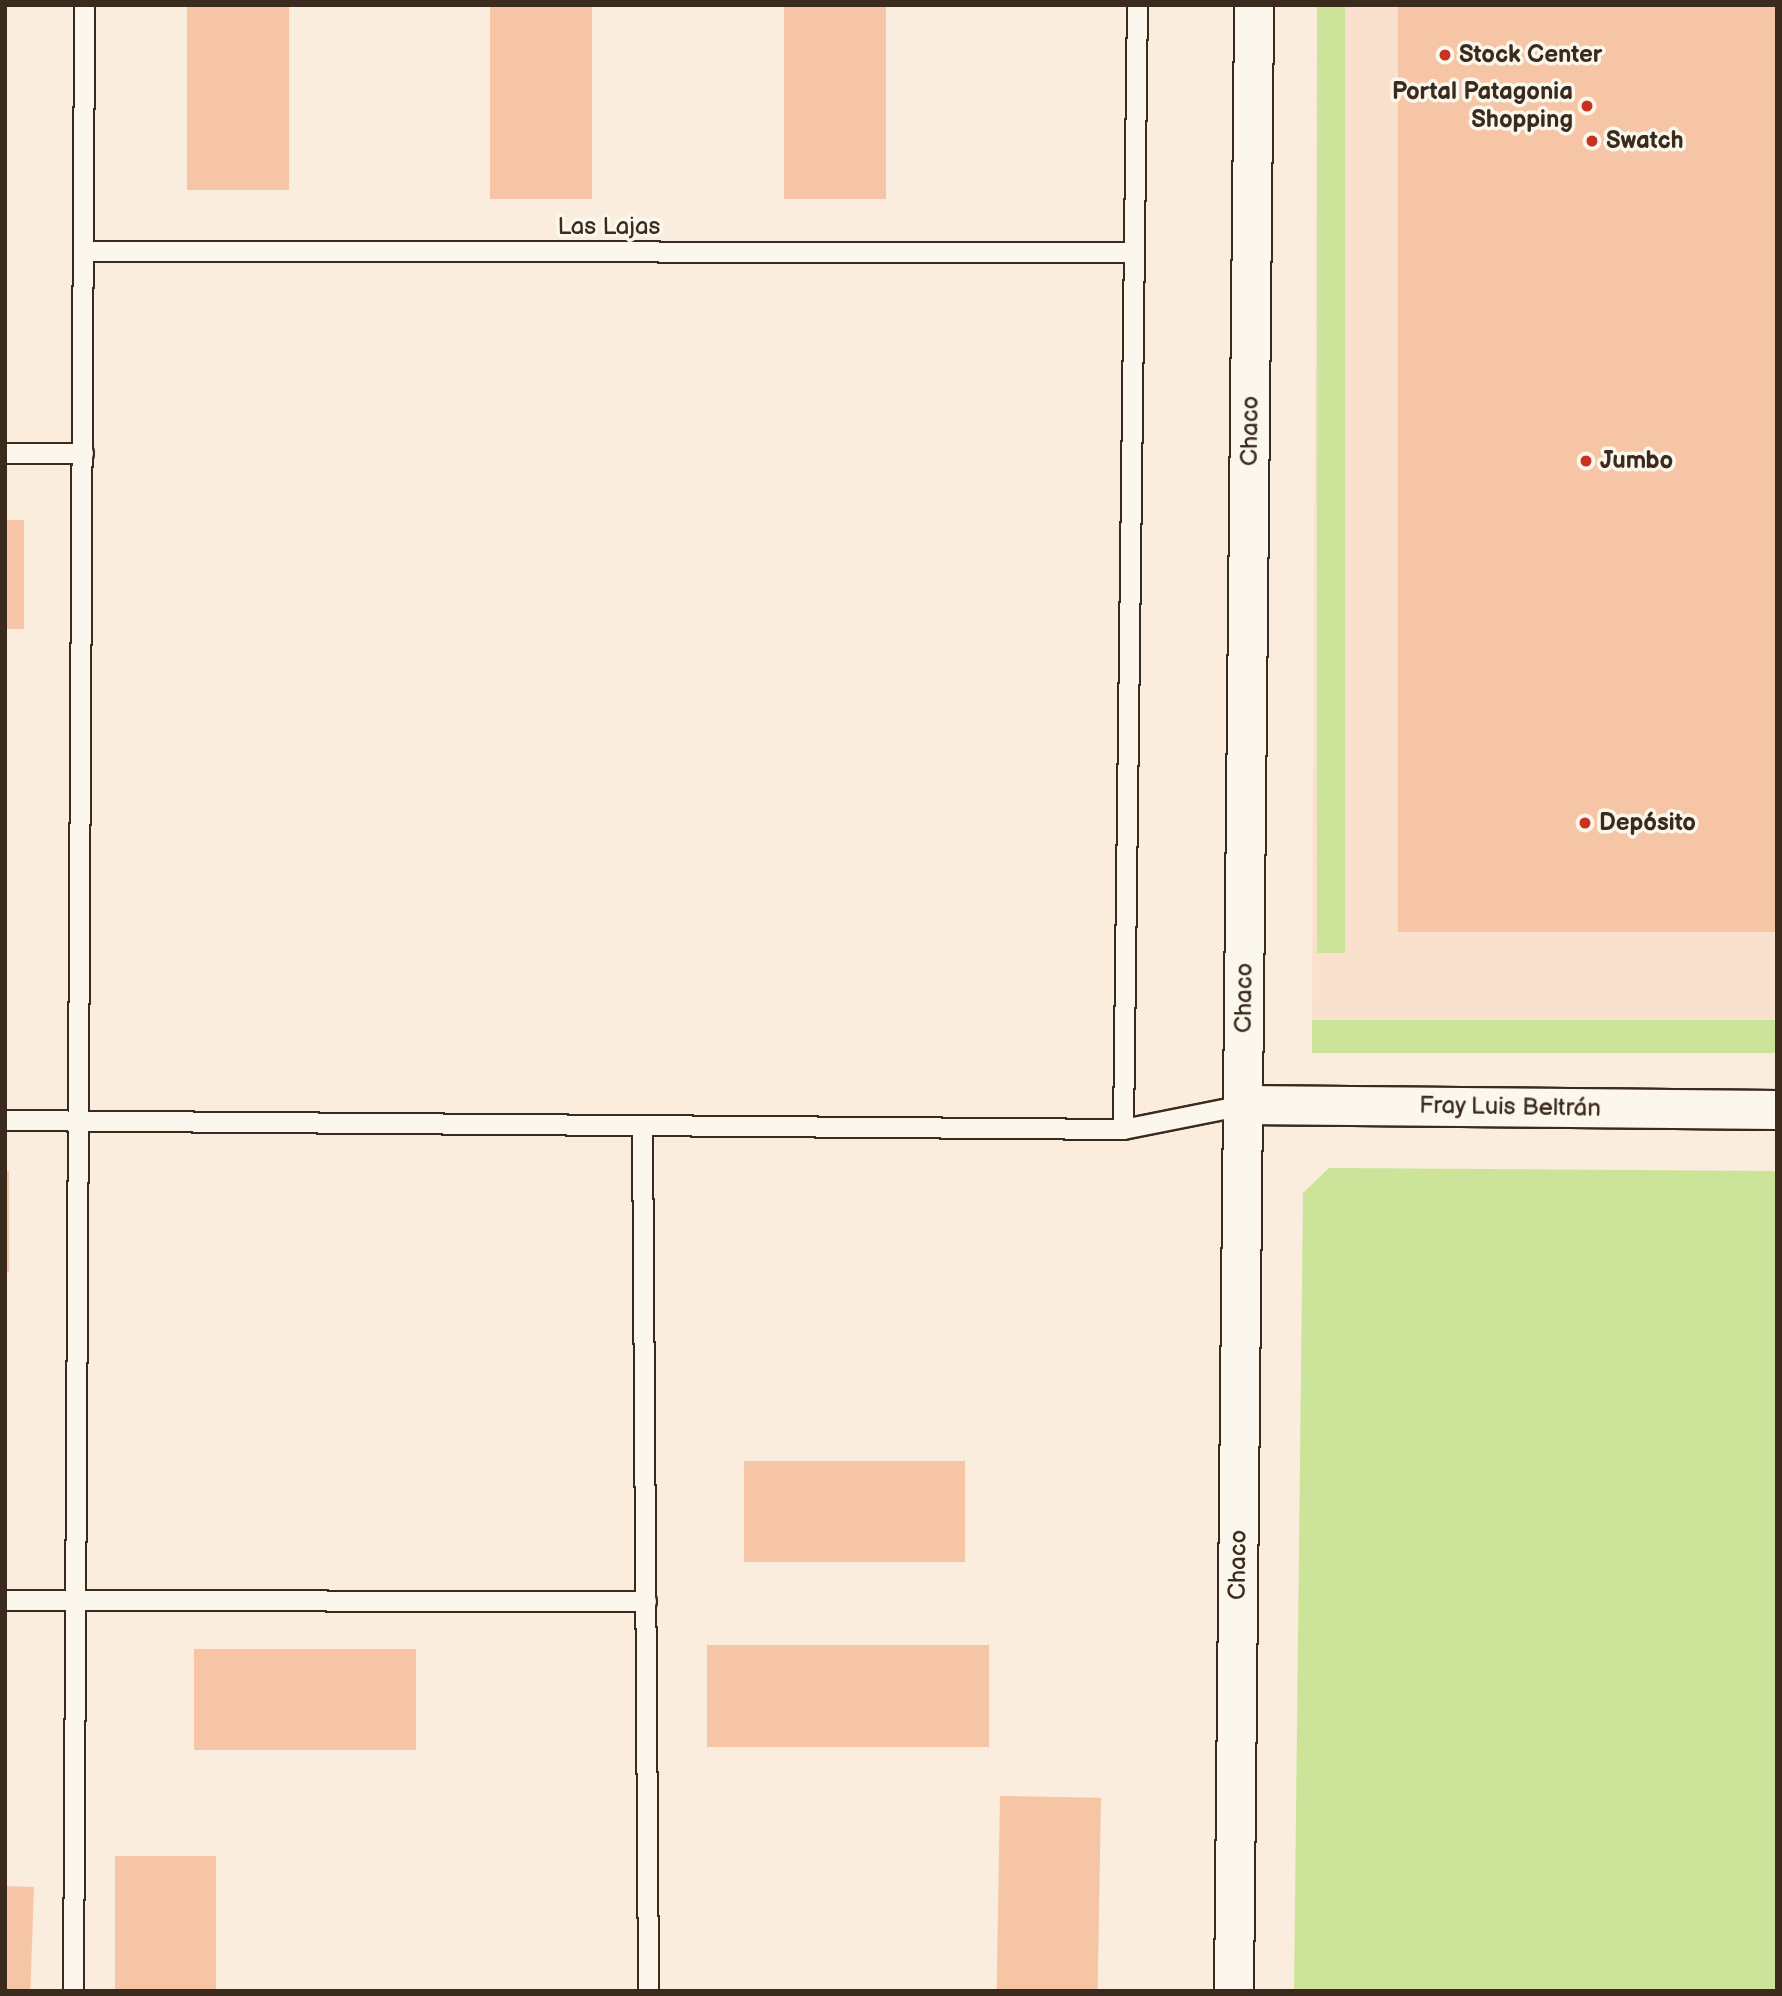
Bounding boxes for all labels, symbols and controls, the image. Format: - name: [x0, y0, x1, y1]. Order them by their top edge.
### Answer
- place label: Stock Center: [1459, 41, 1602, 69]
- marker: Stock Center: [1437, 47, 1453, 63]
- place label: Portal Patagonia Shopping: [1392, 78, 1573, 134]
- marker: Portal Patagonia Shopping: [1579, 98, 1595, 114]
- place label: Swatch: [1606, 127, 1684, 155]
- marker: Swatch: [1584, 133, 1600, 149]
- street label: Las Lajas: [558, 213, 660, 241]
- street label: Chaco: [1235, 396, 1265, 466]
- place label: Jumbo: [1600, 447, 1673, 475]
- marker: Jumbo: [1578, 453, 1594, 469]
- place label: Depósito: [1599, 809, 1696, 837]
- marker: Depósito: [1577, 815, 1593, 831]
- street label: Chaco: [1229, 963, 1259, 1033]
- street label: Fray Luis Beltrán: [1418, 1091, 1602, 1123]
- street label: Chaco: [1223, 1530, 1253, 1600]

